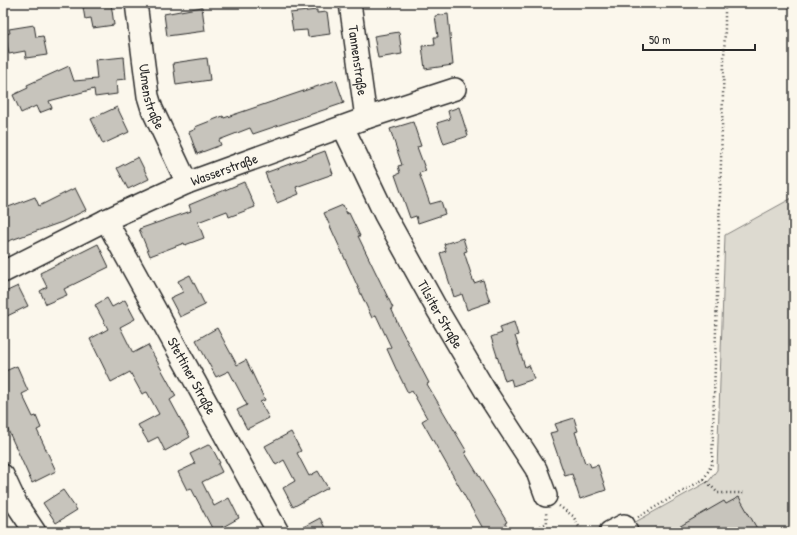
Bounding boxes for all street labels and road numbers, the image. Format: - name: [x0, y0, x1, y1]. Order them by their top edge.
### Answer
- street label: Tannenstraße: [344, 24, 373, 97]
- street label: Ulmenstraße: [135, 63, 170, 132]
- street label: Wasserstraße: [188, 148, 261, 190]
- street label: Tilsiter Straße: [414, 276, 468, 352]
- street label: Stettiner Straße: [163, 334, 221, 418]

